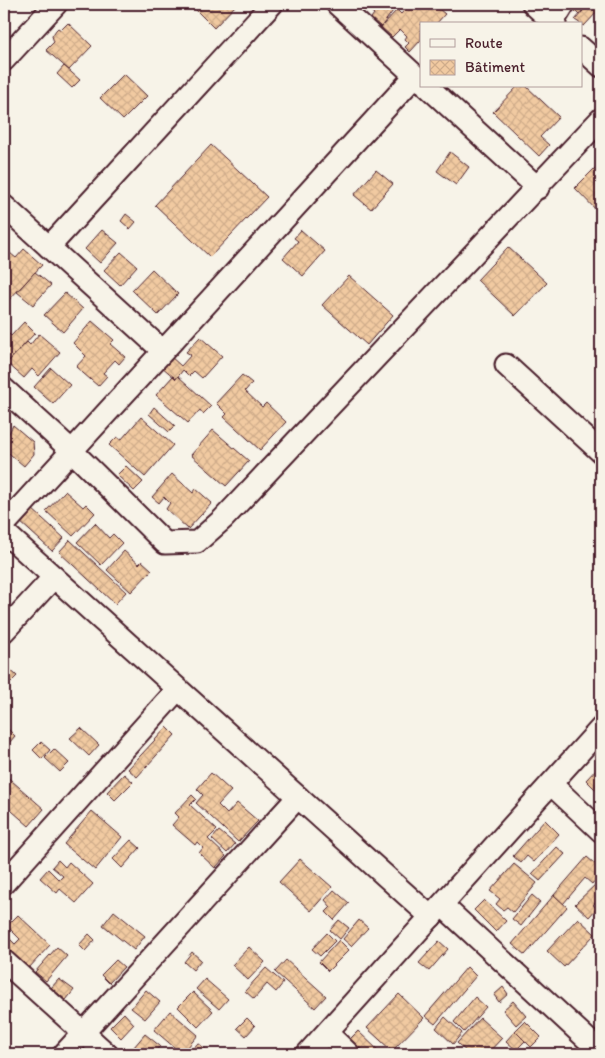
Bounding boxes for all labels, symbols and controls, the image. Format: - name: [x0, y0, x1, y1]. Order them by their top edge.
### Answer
- legend: [420, 22, 582, 88]
- text: Route: [465, 34, 503, 52]
- text: Bâtiment: [465, 58, 526, 76]

